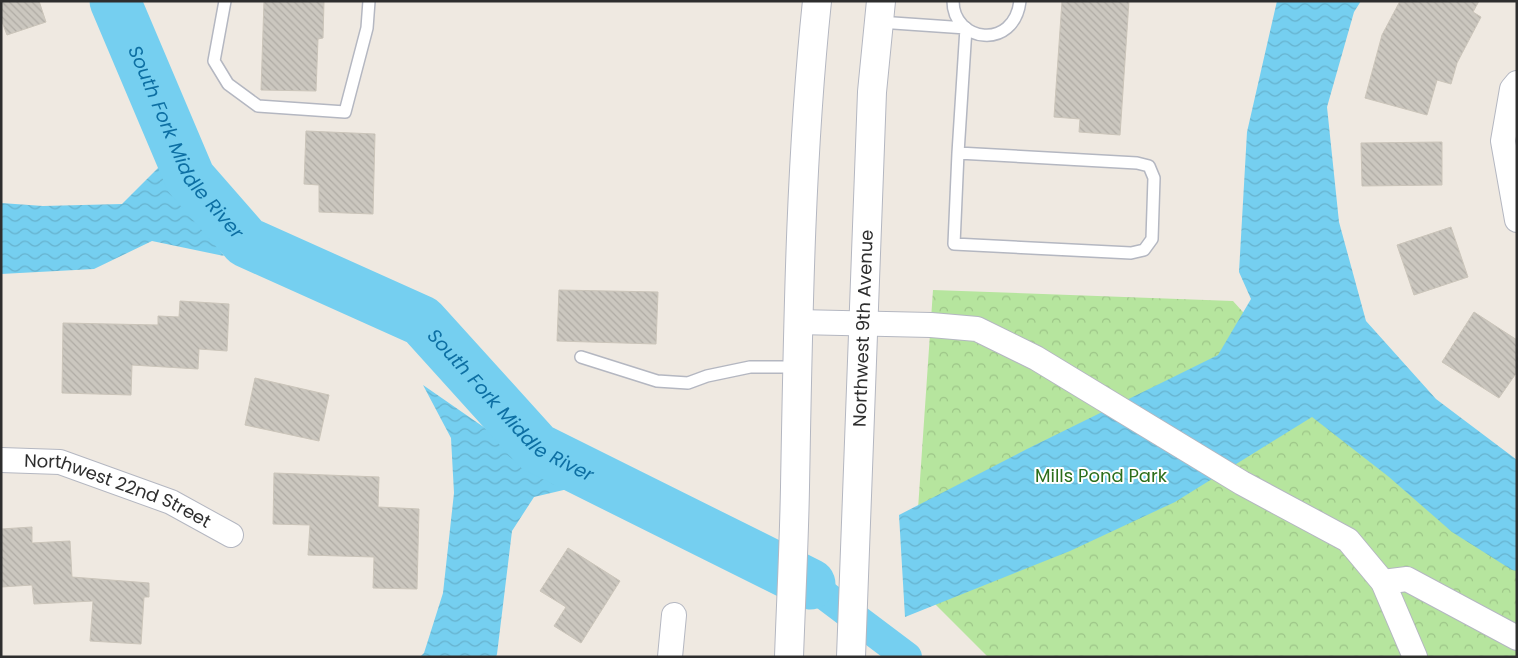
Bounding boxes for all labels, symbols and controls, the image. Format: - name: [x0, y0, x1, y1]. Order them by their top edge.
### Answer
- water label: South Fork Middle River: [121, 41, 251, 245]
- street label: Northwest 9th Avenue: [847, 229, 879, 427]
- water label: South Fork Middle River: [421, 323, 599, 489]
- street label: Northwest 22nd Street: [24, 448, 216, 534]
- park label: Mills Pond Park: [1035, 463, 1168, 488]

